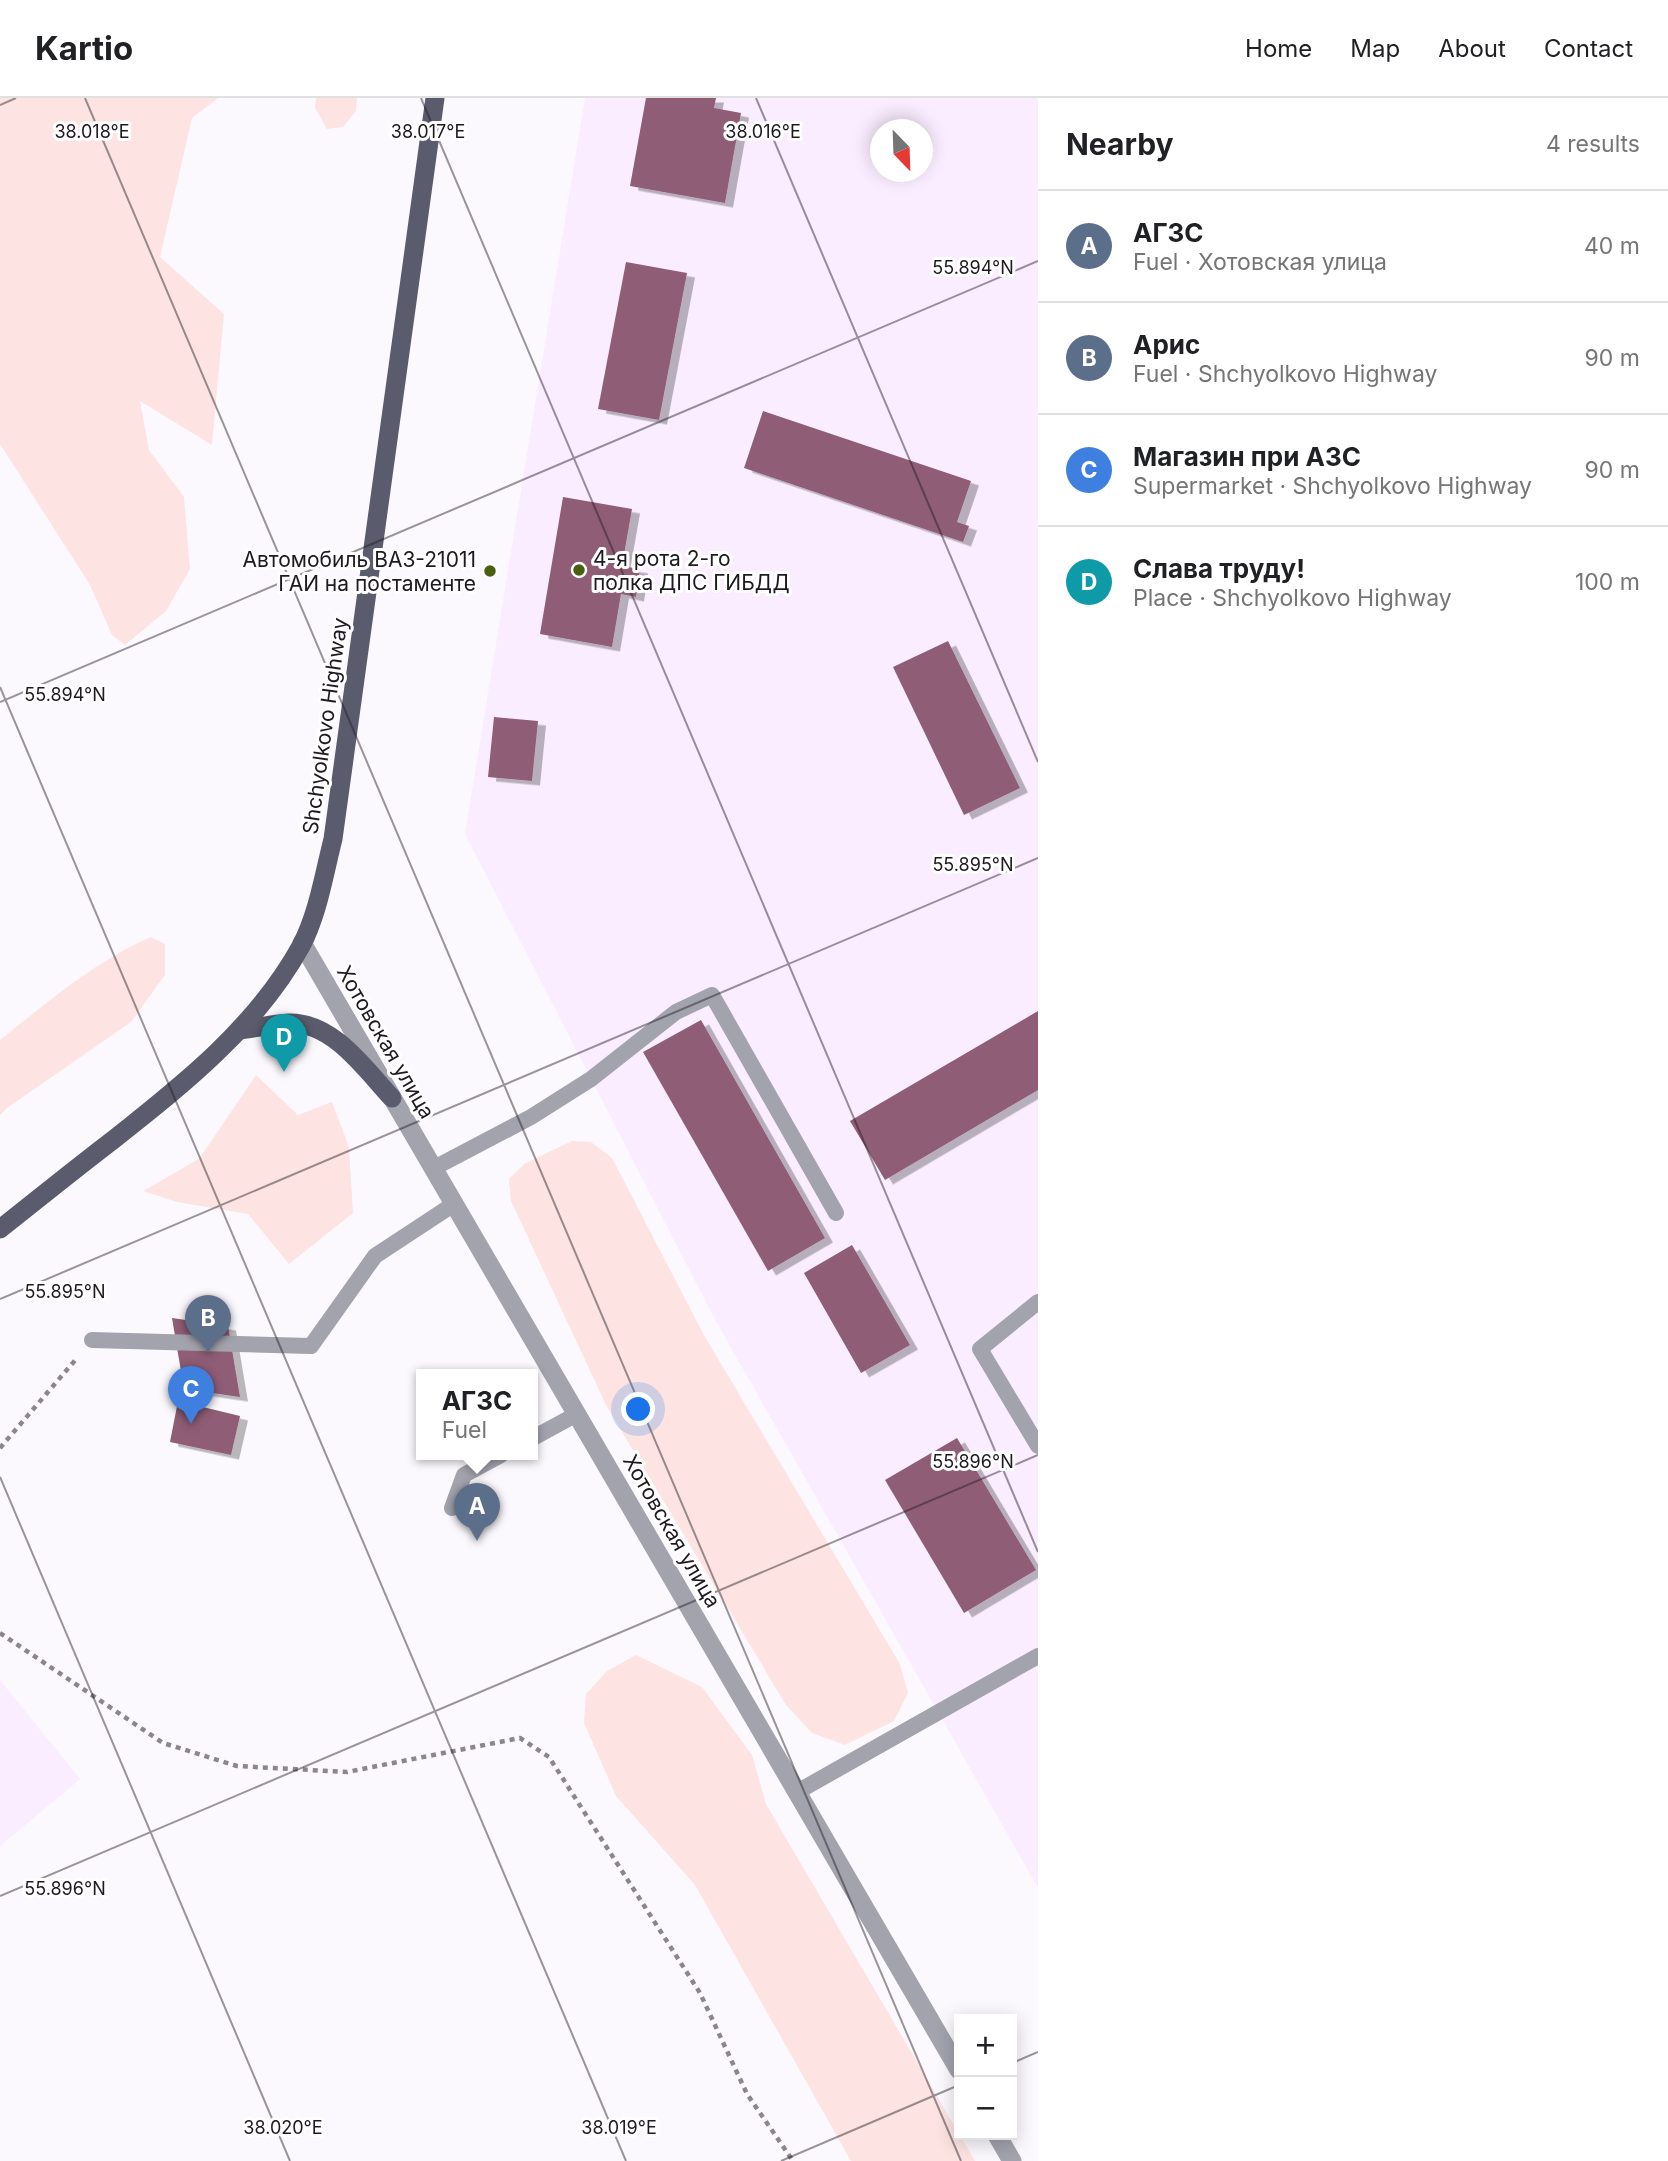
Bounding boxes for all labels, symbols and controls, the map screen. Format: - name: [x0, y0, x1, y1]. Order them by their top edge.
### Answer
- text: Kartio: [35, 28, 133, 68]
- text: Home: [1245, 34, 1312, 63]
- text: Map: [1350, 34, 1400, 63]
- text: About: [1438, 34, 1506, 63]
- text: Contact: [1544, 34, 1633, 63]
- north arrow: [870, 119, 933, 182]
- text: 38.018°E: [54, 121, 130, 142]
- text: 38.017°E: [391, 121, 465, 142]
- text: 38.016°E: [725, 121, 801, 142]
- text: Nearby: [1066, 126, 1174, 162]
- text: 4 results: [1546, 130, 1640, 158]
- text: АГЗС: [1133, 217, 1204, 248]
- text: A: [1080, 232, 1098, 260]
- text: 40 m: [1584, 232, 1640, 260]
- text: Fuel · Хотовская улица: [1133, 248, 1387, 276]
- text: 55.894°N: [932, 257, 1014, 278]
- text: Арис: [1133, 329, 1200, 360]
- text: B: [1081, 344, 1097, 372]
- text: 90 m: [1585, 344, 1640, 372]
- text: Fuel · Shchyolkovo Highway: [1133, 360, 1437, 388]
- text: Магазин при АЗС: [1133, 441, 1361, 472]
- text: C: [1080, 456, 1098, 484]
- text: 90 m: [1585, 456, 1640, 484]
- text: Supermarket · Shchyolkovo Highway: [1133, 472, 1532, 500]
- place label: 4-я рота 2-го полка ДПС ГИБДД: [593, 546, 790, 595]
- place label: Автомобиль ВАЗ-21011 ГАИ на постаменте: [242, 547, 476, 596]
- text: Слава труду!: [1133, 553, 1305, 584]
- marker: 4-я рота 2-го полка ДПС ГИБДД: [571, 562, 587, 578]
- marker: Автомобиль ВАЗ-21011 ГАИ на постаменте: [482, 563, 498, 579]
- text: D: [1081, 568, 1097, 596]
- text: 100 m: [1575, 568, 1640, 596]
- text: Place · Shchyolkovo Highway: [1133, 584, 1452, 612]
- street label: Shchyolkovo Highway: [297, 616, 353, 836]
- text: 55.894°N: [24, 684, 106, 705]
- text: 55.895°N: [932, 854, 1014, 875]
- street label: Хотовская улица: [332, 961, 440, 1123]
- pin: D: [261, 1014, 307, 1072]
- text: 55.895°N: [24, 1281, 106, 1302]
- pin: B: [185, 1295, 231, 1353]
- pin: C: [168, 1366, 214, 1424]
- popup: [416, 1369, 538, 1460]
- text: АГЗС: [442, 1385, 512, 1416]
- your location: [621, 1392, 655, 1426]
- text: Fuel: [442, 1416, 487, 1444]
- street label: Хотовская улица: [618, 1450, 726, 1612]
- text: 55.896°N: [932, 1451, 1014, 1472]
- pin: A: [454, 1483, 500, 1541]
- text: 55.896°N: [24, 1878, 106, 1899]
- map controls: [954, 2014, 1017, 2140]
- button: +: [954, 2014, 1017, 2077]
- button: −: [954, 2077, 1017, 2140]
- text: 38.020°E: [243, 2117, 323, 2138]
- text: 38.019°E: [581, 2117, 657, 2138]

